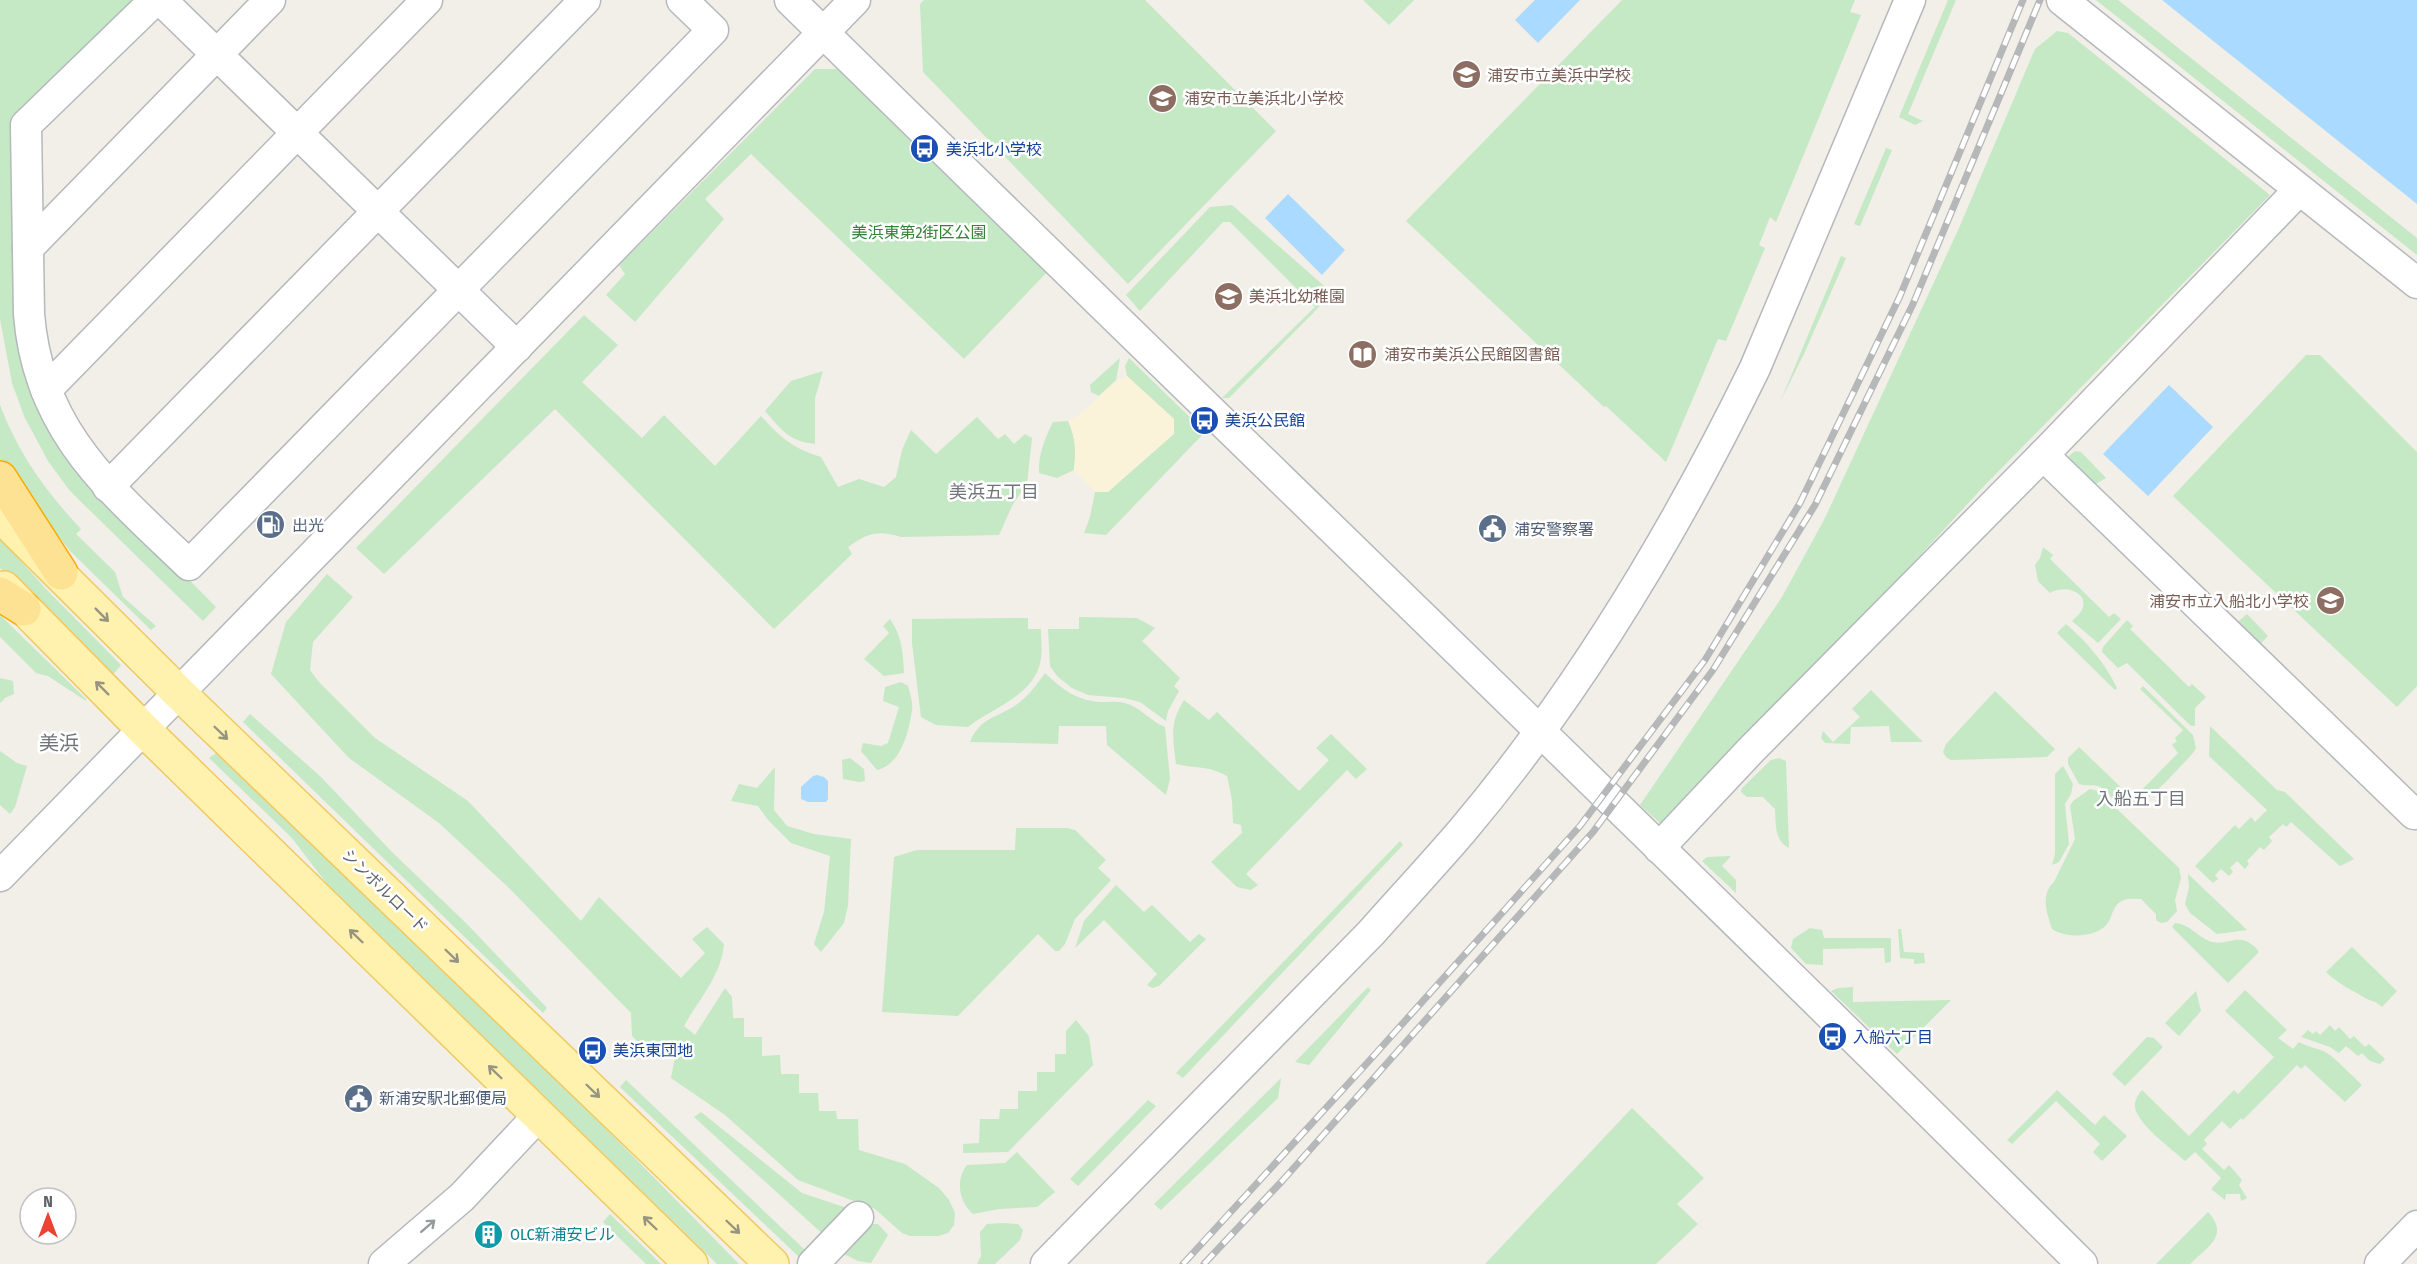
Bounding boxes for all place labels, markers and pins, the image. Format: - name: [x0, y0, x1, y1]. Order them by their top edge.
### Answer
- school or university icon: 浦安市立美浜中学校: [1450, 59, 1482, 91]
- place label: 浦安市立美浜中学校: [1487, 66, 1631, 85]
- school or university icon: 浦安市立美浜北小学校: [1147, 82, 1179, 114]
- place label: 浦安市立美浜北小学校: [1184, 89, 1344, 108]
- bus stop icon: 美浜北小学校: [909, 133, 941, 165]
- place label: 美浜北小学校: [946, 140, 1042, 159]
- school or university icon: 美浜北幼稚園: [1212, 280, 1244, 312]
- place label: 美浜北幼稚園: [1249, 287, 1345, 306]
- library icon: 浦安市美浜公民館図書館: [1347, 338, 1379, 370]
- place label: 浦安市美浜公民館図書館: [1384, 345, 1560, 364]
- bus stop icon: 美浜公民館: [1188, 404, 1220, 436]
- place label: 美浜公民館: [1225, 411, 1305, 430]
- fuel station icon: 出光: [255, 509, 287, 541]
- public building icon: 浦安警察署: [1477, 513, 1509, 545]
- place label: 出光: [292, 516, 324, 535]
- place label: 浦安警察署: [1514, 520, 1594, 539]
- school or university icon: 浦安市立入船北小学校: [2314, 585, 2346, 617]
- place label: 浦安市立入船北小学校: [2149, 592, 2309, 611]
- bus stop icon: 入船六丁目: [1816, 1021, 1848, 1053]
- place label: 入船六丁目: [1853, 1028, 1933, 1047]
- bus stop icon: 美浜東団地: [576, 1034, 608, 1066]
- place label: 美浜東団地: [613, 1041, 693, 1060]
- public building icon: 新浦安駅北郵便局: [342, 1082, 374, 1114]
- place label: 新浦安駅北郵便局: [379, 1089, 507, 1108]
- building icon: OLC新浦安ビル: [473, 1218, 505, 1250]
- place label: OLC新浦安ビル: [510, 1225, 615, 1244]

